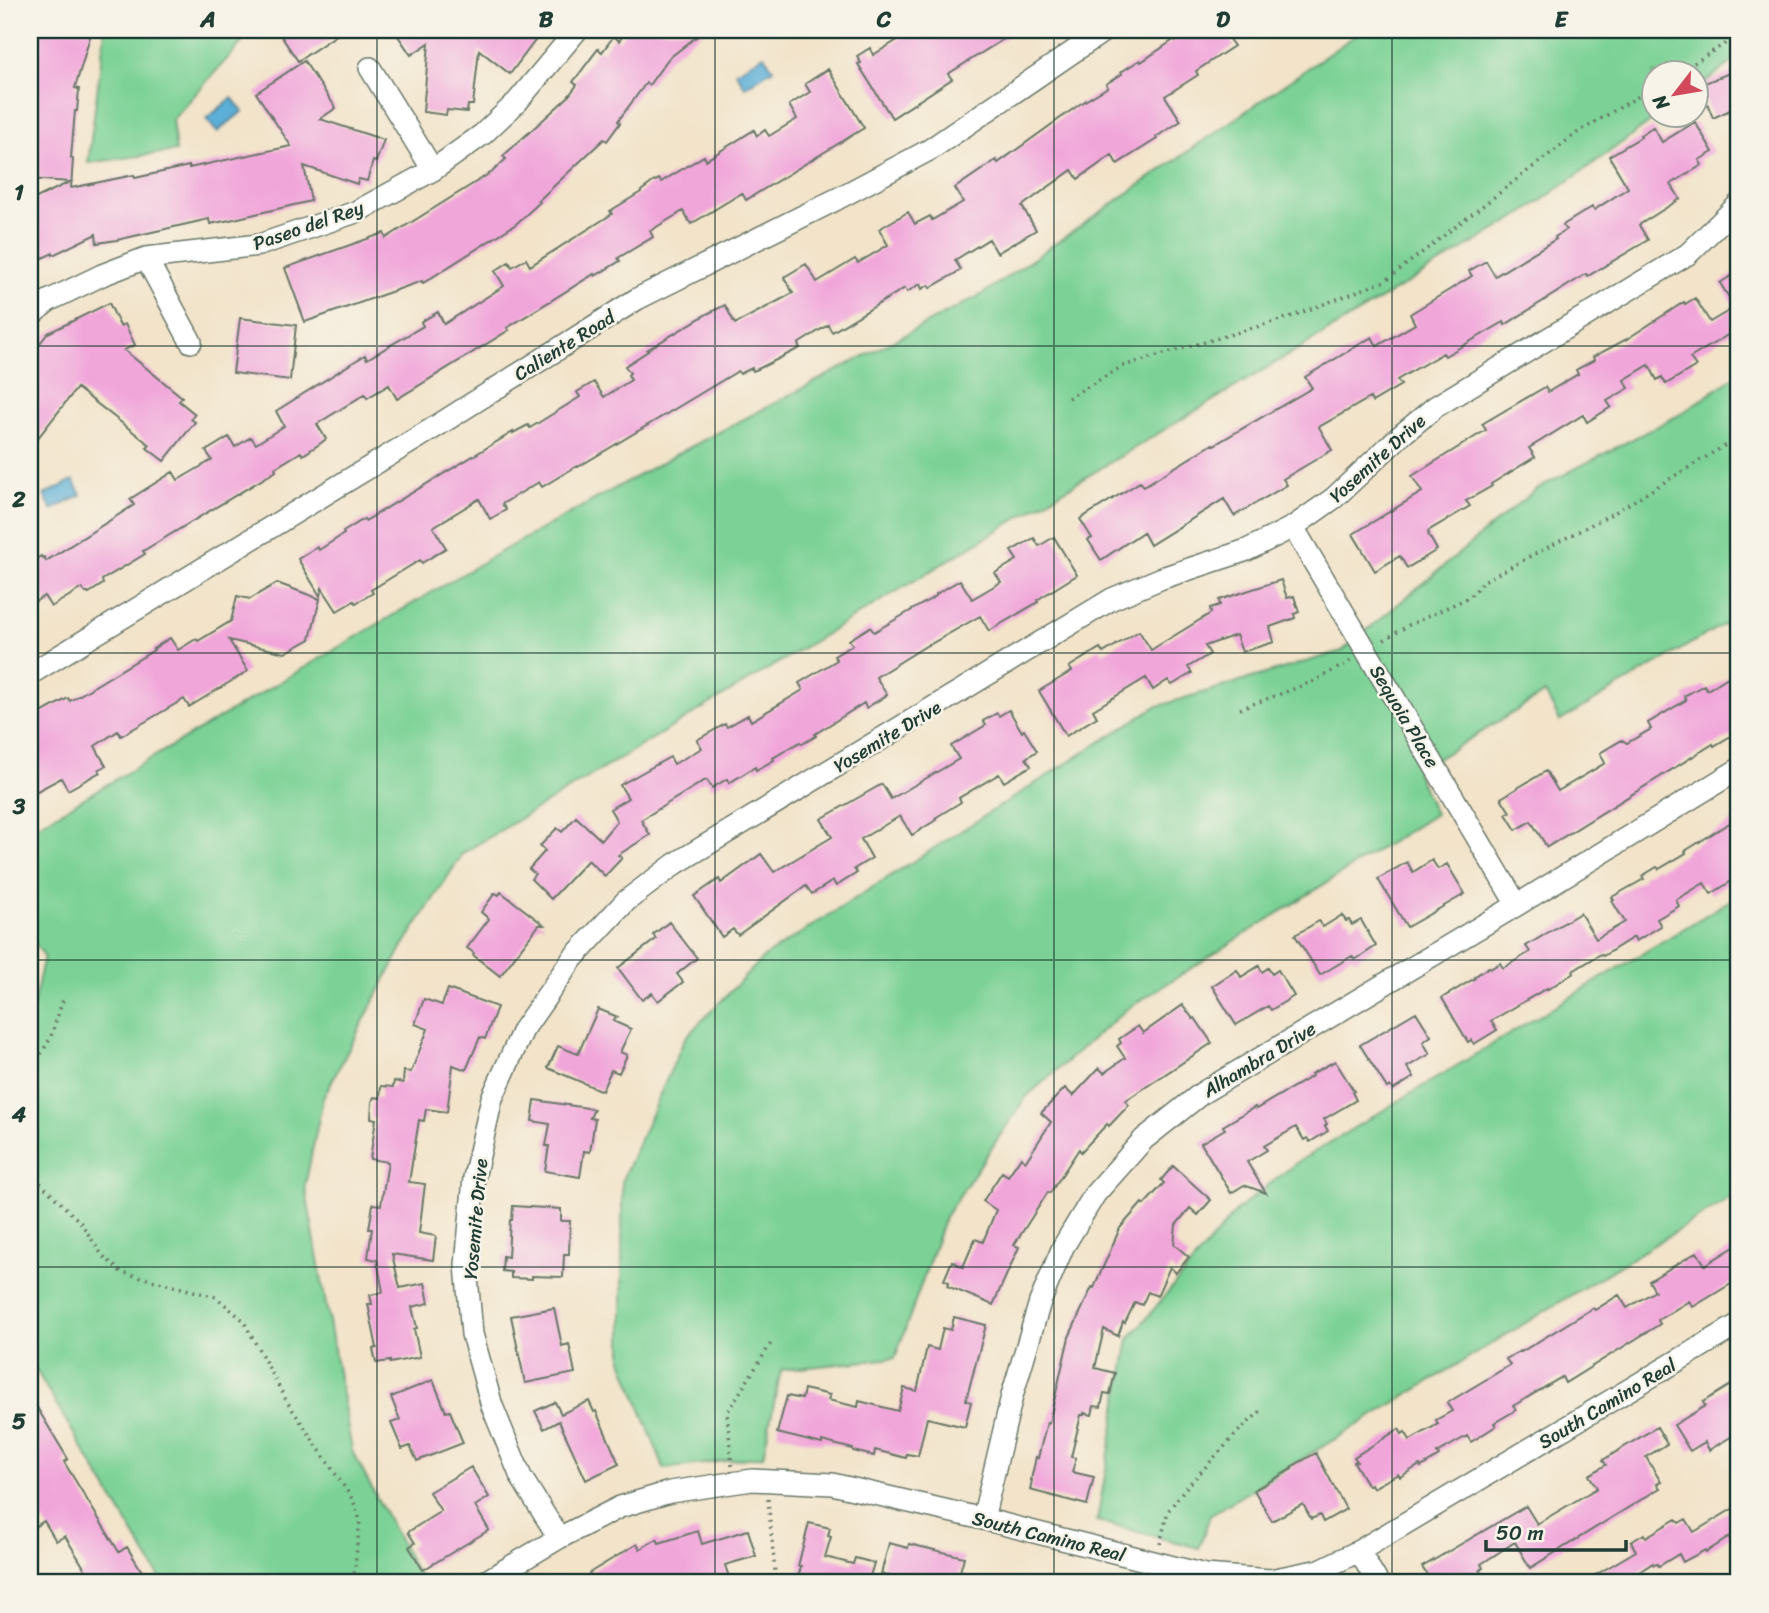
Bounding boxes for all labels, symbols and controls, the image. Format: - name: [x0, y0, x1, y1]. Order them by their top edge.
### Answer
- text: A: [199, 0, 216, 40]
- text: B: [539, 0, 554, 40]
- text: C: [876, 0, 892, 40]
- text: D: [1216, 0, 1231, 40]
- text: E: [1555, 0, 1570, 40]
- north arrow: [1640, 60, 1710, 130]
- text: N: [1643, 88, 1679, 117]
- text: 1: [14, 172, 24, 213]
- street label: Paseo del Rey: [248, 191, 368, 260]
- street label: Caliente Road: [507, 300, 623, 390]
- street label: Yosemite Drive: [1321, 406, 1433, 511]
- text: 2: [11, 479, 26, 520]
- street label: Sequoia Place: [1361, 658, 1449, 775]
- street label: Yosemite Drive: [827, 691, 948, 782]
- text: 3: [12, 786, 26, 827]
- street label: Alhambra Drive: [1195, 1012, 1323, 1107]
- text: 4: [11, 1094, 27, 1135]
- street label: Yosemite Drive: [454, 1157, 497, 1281]
- street label: South Camino Real: [1532, 1349, 1683, 1458]
- text: 5: [12, 1401, 26, 1442]
- street label: South Camino Real: [969, 1502, 1129, 1572]
- scale bar: [1486, 1508, 1626, 1552]
- text: 50 m: [1496, 1514, 1544, 1552]

